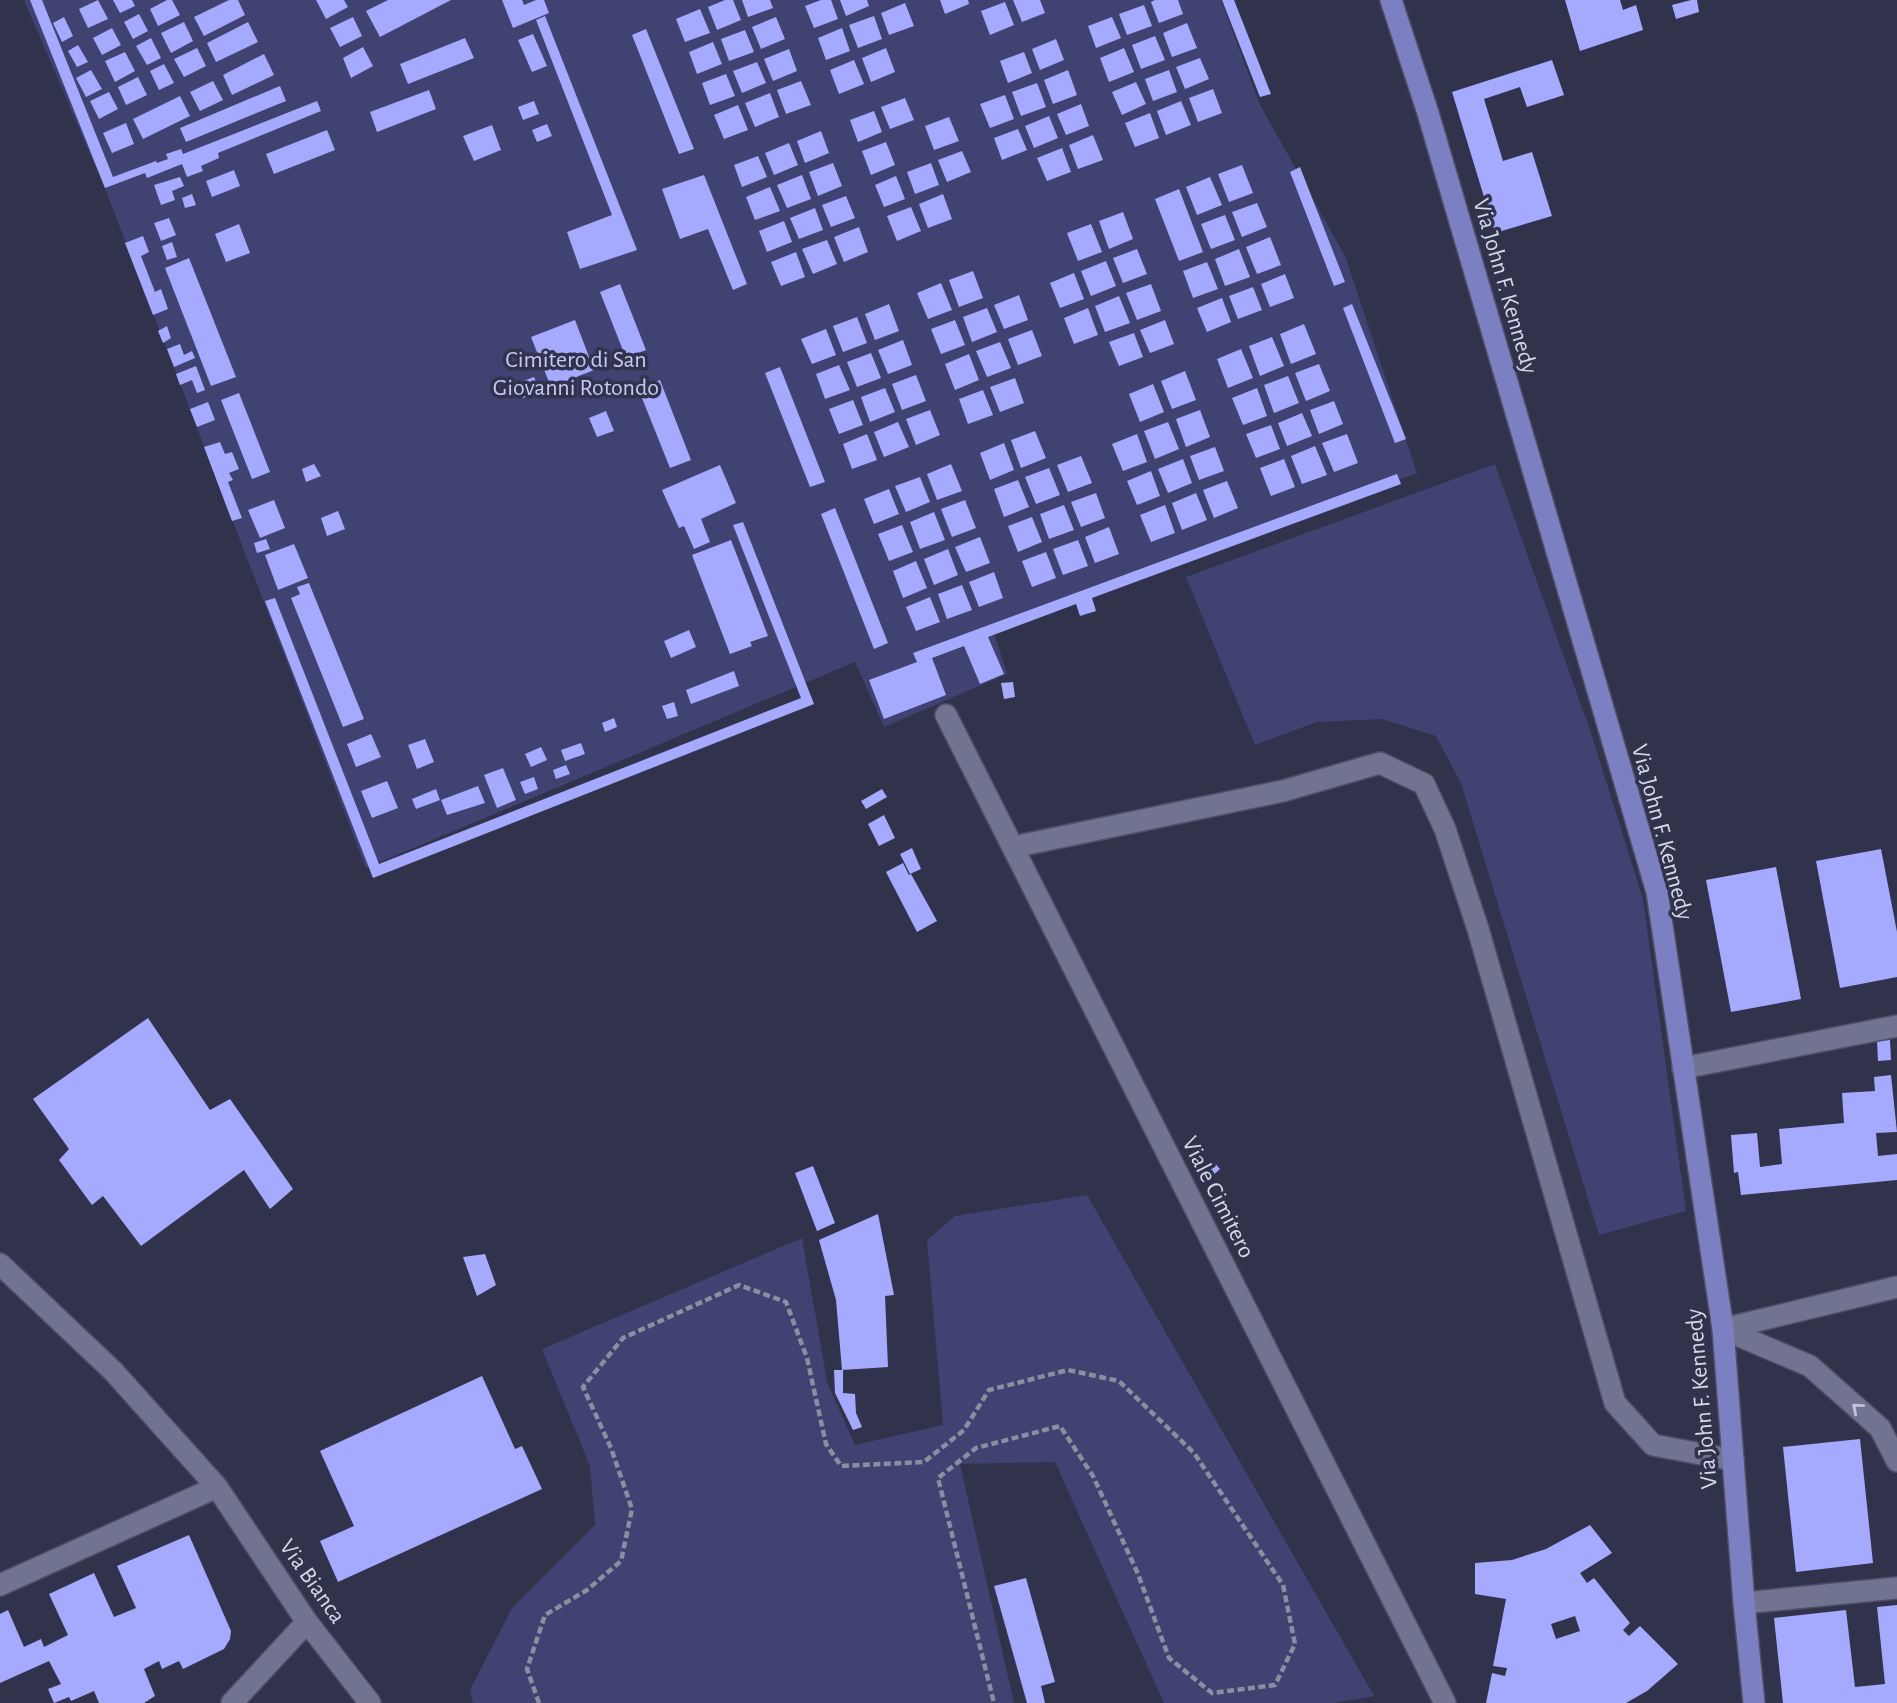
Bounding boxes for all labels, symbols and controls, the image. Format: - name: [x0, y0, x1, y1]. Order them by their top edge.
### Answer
- street label: Via John F. Kennedy: [1469, 196, 1542, 377]
- park label: Cimitero di San Giovanni Rotondo: [493, 348, 659, 400]
- street label: Via John F. Kennedy: [1627, 742, 1697, 923]
- street label: Viale Cimitero: [1177, 1133, 1259, 1262]
- street label: Via John F. Kennedy: [1682, 1308, 1722, 1490]
- one-way arrow: [1852, 1404, 1865, 1416]
- street label: Via Bianca: [275, 1535, 350, 1628]

